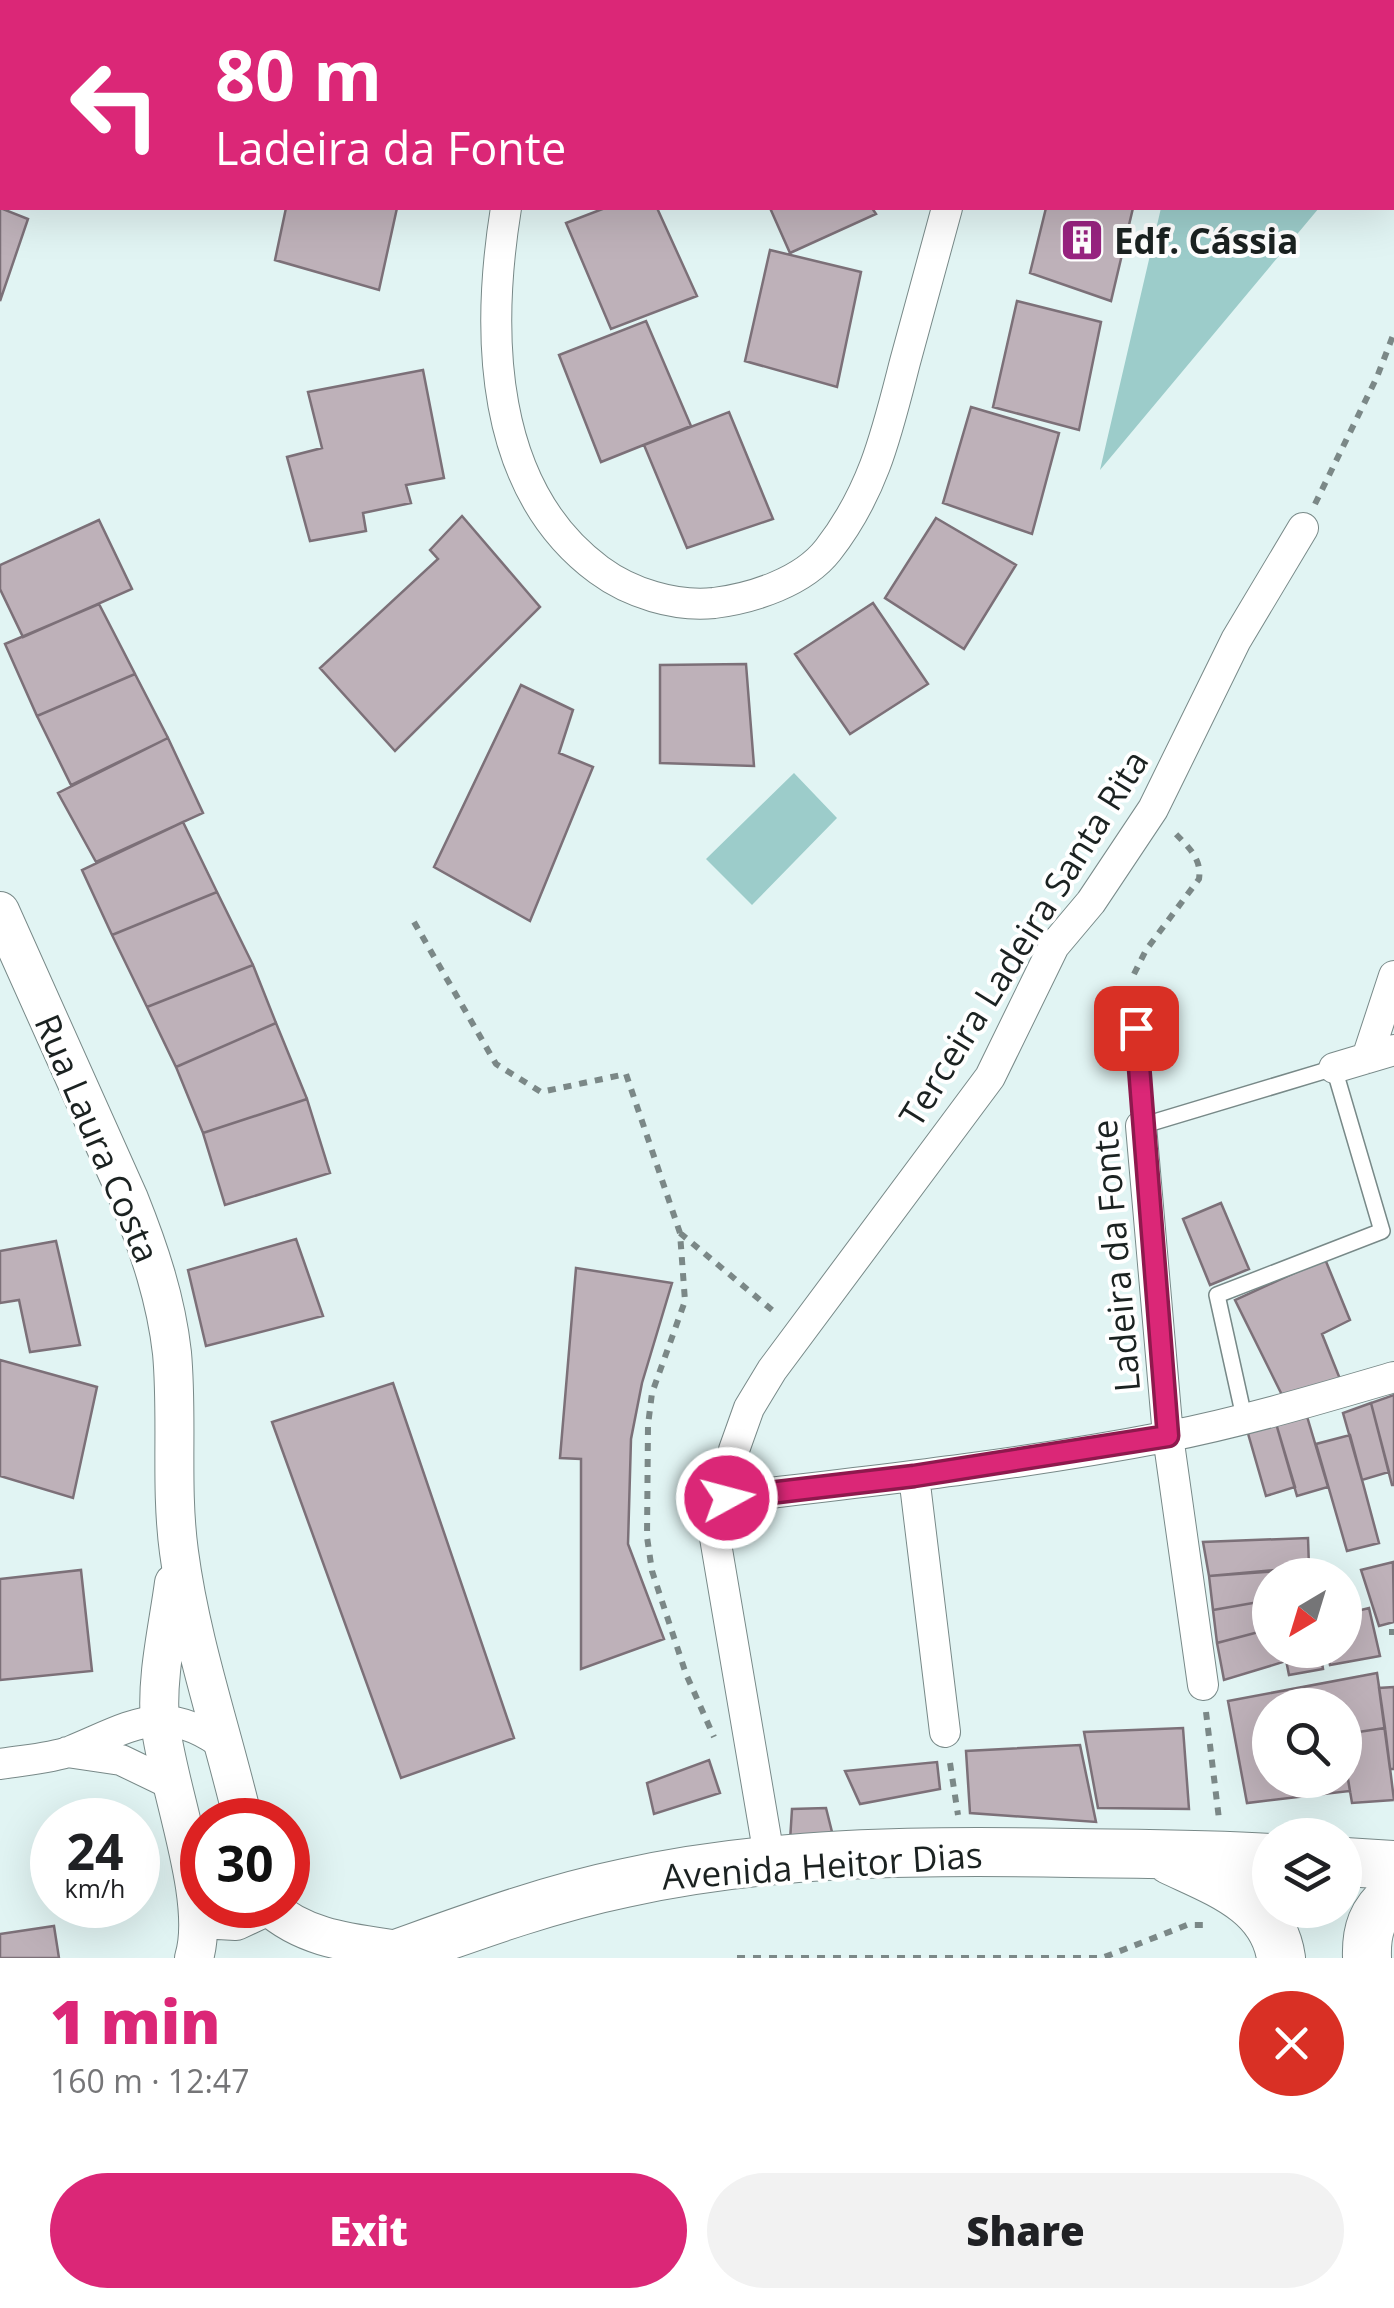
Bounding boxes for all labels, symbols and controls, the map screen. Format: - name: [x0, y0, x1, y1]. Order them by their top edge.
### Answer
- text: 80 m: [215, 26, 382, 122]
- icon: left: [50, 40, 180, 170]
- text: Ladeira da Fonte: [215, 117, 566, 178]
- building icon: Edf. Cássia: [1059, 217, 1105, 263]
- place label: Edf. Cássia: [1114, 217, 1298, 264]
- street label: Terceira Ladeira Santa Rita: [888, 741, 1158, 1135]
- pin: [1094, 986, 1179, 1071]
- icon: arrive: [1109, 1001, 1164, 1056]
- street label: Rua Laura Costa: [25, 1007, 171, 1269]
- street label: Ladeira da Fonte: [1080, 1118, 1150, 1394]
- position arrow: [675, 1446, 779, 1550]
- north arrow: [1252, 1558, 1362, 1668]
- map controls: [1252, 1558, 1362, 1928]
- button: search: [1252, 1688, 1362, 1798]
- speed limit sign: 30: [180, 1798, 310, 1928]
- text: 24: [66, 1817, 124, 1885]
- button: layers: [1252, 1818, 1362, 1928]
- street label: Avenida Heitor Dias: [660, 1830, 984, 1900]
- text: km/h: [65, 1871, 125, 1905]
- text: 1 min: [50, 1980, 220, 2062]
- button: close: [1239, 1991, 1344, 2096]
- text: 160 m · 12:47: [50, 2059, 249, 2102]
- button: Exit: [50, 2173, 687, 2288]
- button: Share: [707, 2173, 1344, 2288]

